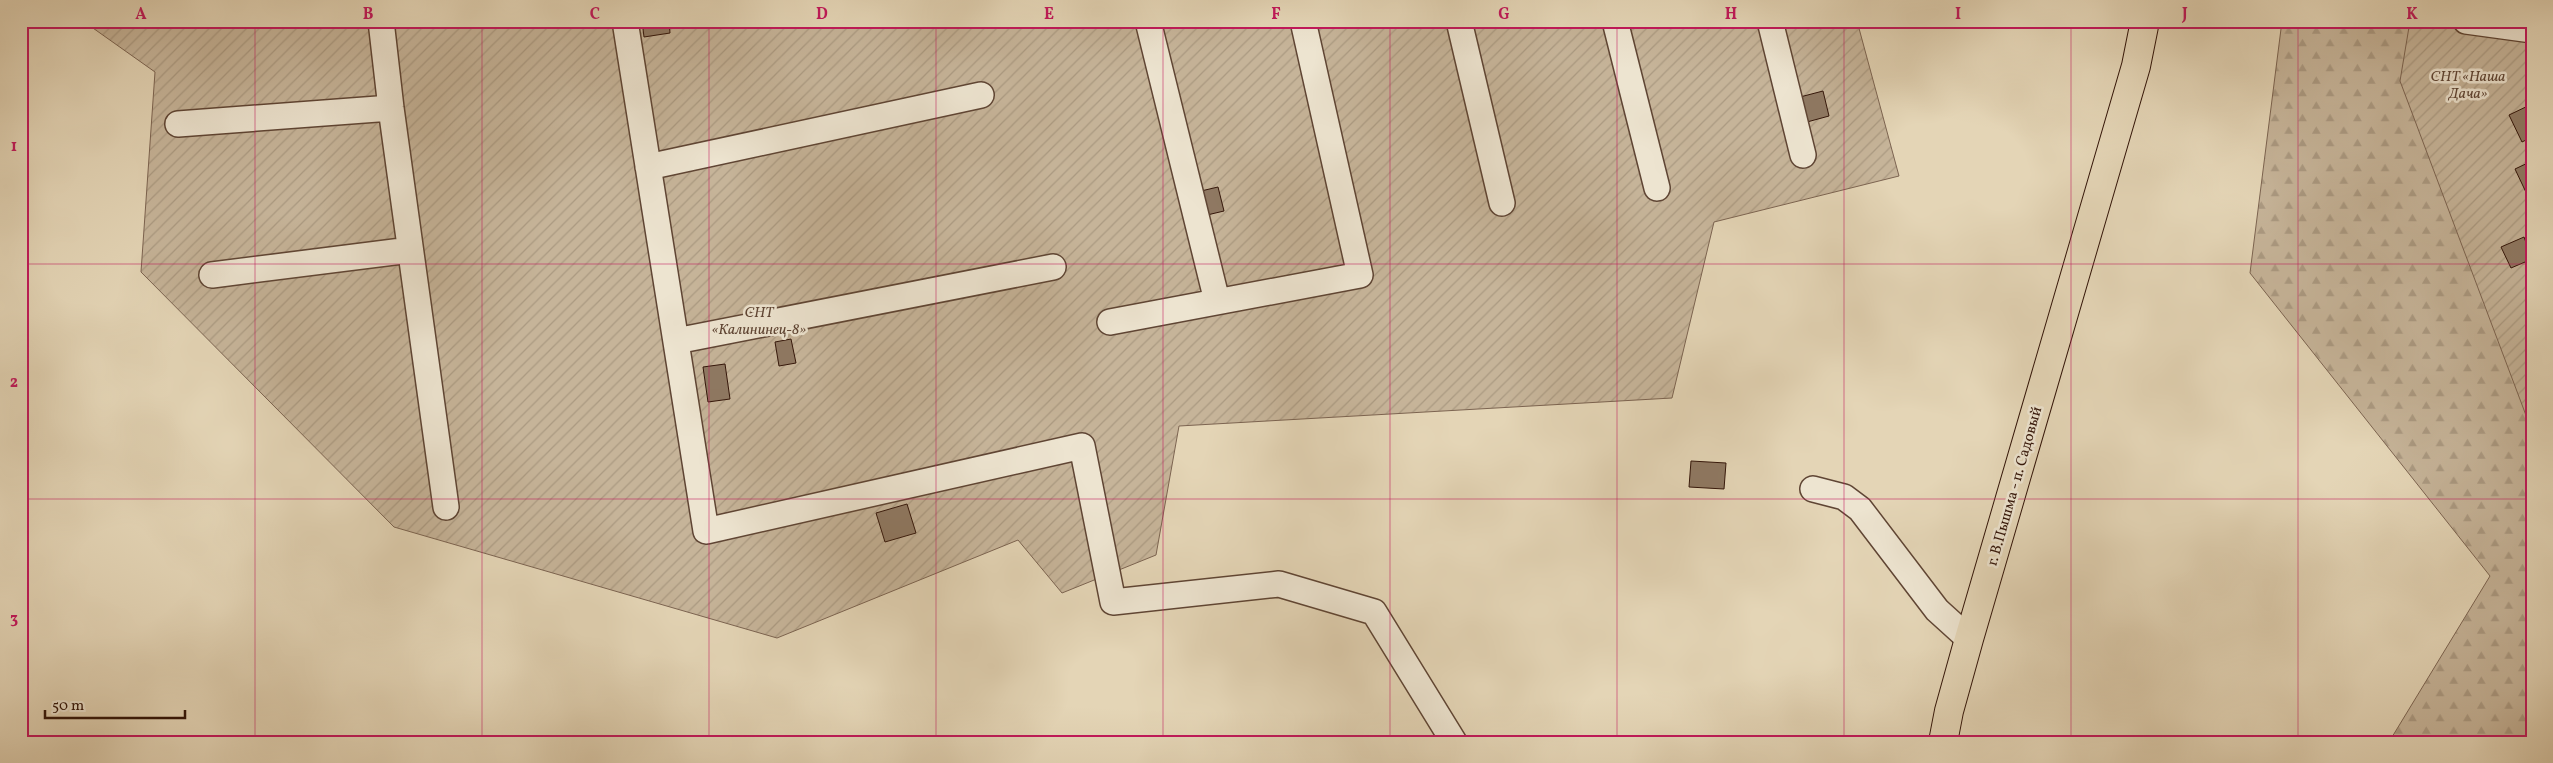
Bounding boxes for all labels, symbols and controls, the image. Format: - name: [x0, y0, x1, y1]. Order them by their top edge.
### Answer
- text: A: [135, 4, 147, 26]
- text: B: [363, 4, 374, 26]
- text: C: [590, 4, 600, 26]
- text: D: [816, 4, 828, 26]
- text: E: [1044, 4, 1054, 26]
- text: F: [1271, 4, 1281, 26]
- text: G: [1498, 4, 1510, 26]
- text: H: [1725, 4, 1737, 26]
- text: I: [1955, 4, 1961, 26]
- text: J: [2181, 4, 2188, 26]
- text: K: [2406, 4, 2418, 26]
- park label: СНТ «Наша Дача»: [2431, 67, 2505, 105]
- text: 1: [11, 136, 17, 158]
- park label: СНТ «Калининец-8»: [712, 303, 807, 341]
- text: 2: [10, 372, 18, 394]
- street label: г. В.Пышма - п. Садовый: [1983, 404, 2048, 568]
- text: 3: [10, 608, 18, 630]
- scale bar: [45, 688, 185, 720]
- text: 50 m: [52, 696, 84, 717]

